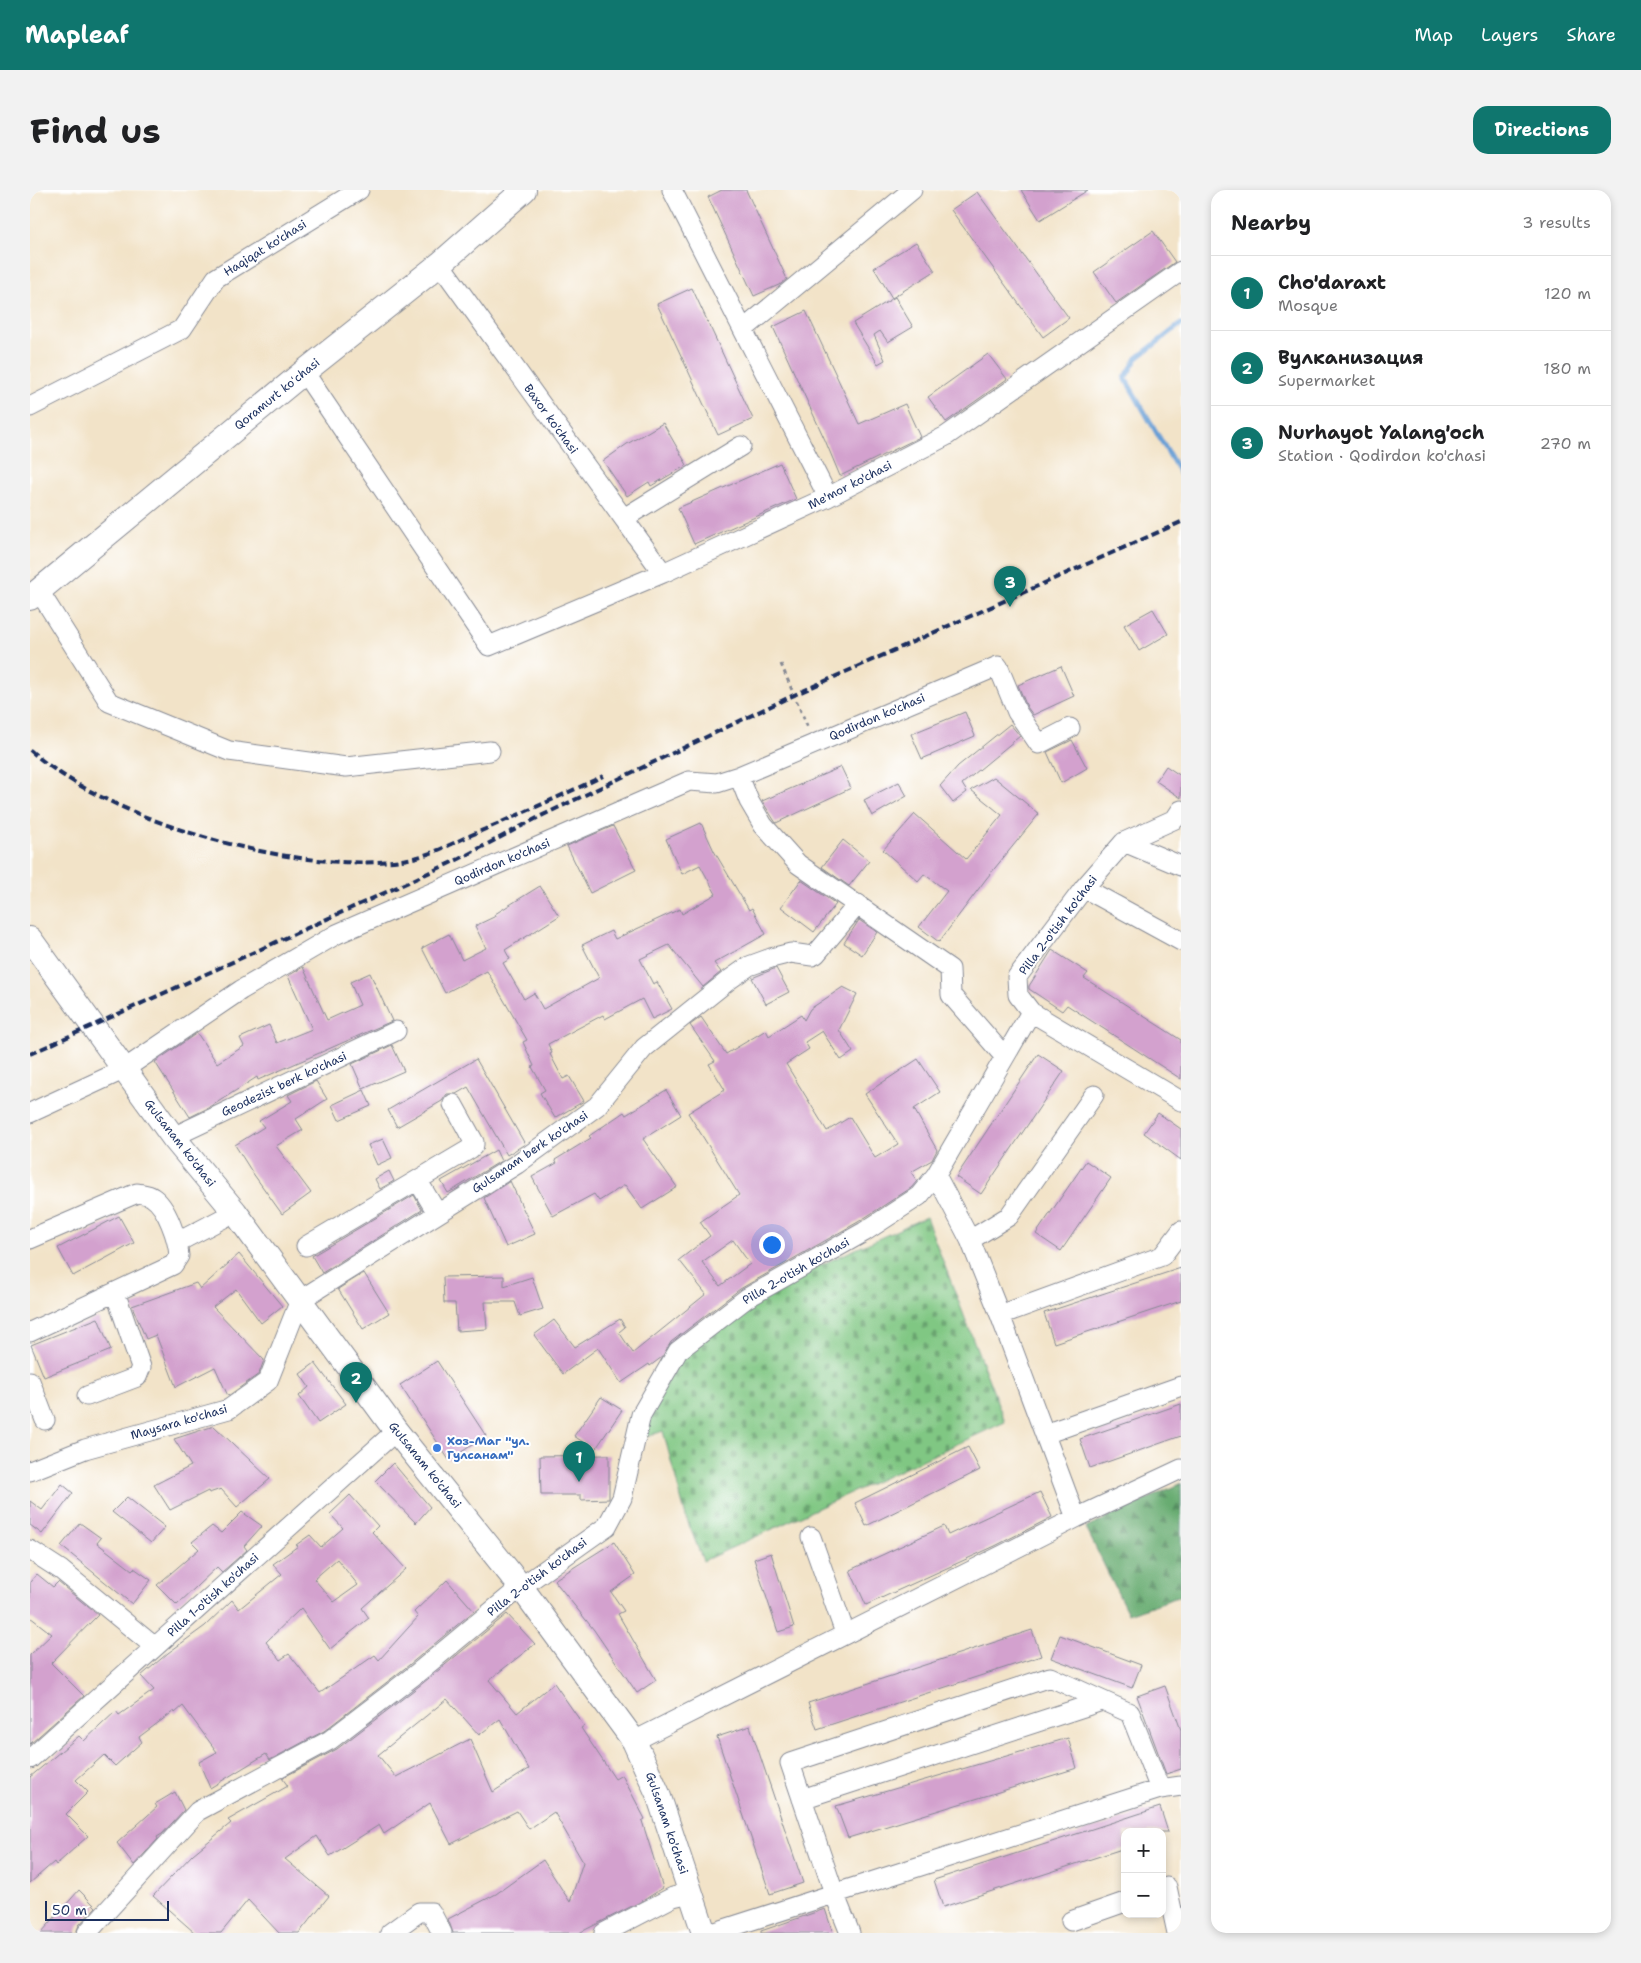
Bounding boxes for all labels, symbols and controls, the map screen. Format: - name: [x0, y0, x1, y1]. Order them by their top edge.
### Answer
- text: Mapleaf: [25, 19, 129, 51]
- text: Map: [1415, 23, 1453, 47]
- text: Layers: [1481, 23, 1538, 47]
- text: Share: [1566, 23, 1616, 47]
- button: Directions: [1473, 106, 1611, 154]
- text: Find us: [30, 107, 161, 154]
- text: Nearby: [1231, 209, 1311, 237]
- text: 3 results: [1522, 212, 1591, 233]
- street label: Haqiqat ko'chasi: [221, 216, 309, 280]
- text: Cho'daraxt: [1278, 270, 1386, 295]
- text: 1: [1243, 283, 1251, 304]
- text: 120 m: [1544, 283, 1591, 304]
- text: Mosque: [1278, 295, 1338, 316]
- text: Вулканизация: [1278, 345, 1423, 370]
- street label: Qoramurt koʻchasi: [231, 354, 323, 434]
- text: 2: [1241, 358, 1253, 379]
- text: 180 m: [1543, 358, 1591, 379]
- text: Supermarket: [1278, 370, 1375, 391]
- street label: Baxor ko'chasi: [520, 381, 582, 457]
- text: Nurhayot Yalang'och: [1278, 420, 1484, 445]
- text: 3: [1241, 433, 1253, 454]
- text: 270 m: [1540, 433, 1591, 454]
- text: Station · Qodirdon ko'chasi: [1278, 445, 1486, 466]
- street label: Me'mor ko'chasi: [805, 457, 895, 513]
- pin: 3: [994, 566, 1026, 607]
- street label: Qodirdon ko'chasi: [827, 690, 927, 744]
- street label: Qodirdon ko'chasi: [452, 835, 552, 889]
- street label: Pilla 2-o'tish ko'chasi: [1015, 872, 1101, 978]
- street label: Geodezist berk ko'chasi: [219, 1048, 349, 1120]
- street label: Gulsanam ko'chasi: [141, 1096, 219, 1190]
- street label: Gulsanam berk ko'chasi: [469, 1107, 591, 1197]
- your location: [759, 1232, 785, 1258]
- street label: Pilla 2-o'tish ko'chasi: [740, 1234, 852, 1308]
- pin: 2: [340, 1362, 372, 1403]
- street label: Maysara ko'chasi: [129, 1401, 229, 1443]
- street label: Gulsanam ko'chasi: [385, 1418, 465, 1512]
- place label: Хоз-Маг "ул. Гулсанам": [447, 1433, 530, 1463]
- pin: 1: [563, 1441, 595, 1482]
- marker: Хоз-Маг "ул. Гулсанам": [431, 1442, 443, 1454]
- street label: Pilla 2-o'tish ko'chasi: [484, 1534, 590, 1620]
- street label: Pilla 1-o'tish ko'chasi: [164, 1549, 262, 1641]
- street label: Gulsanam ko'chasi: [642, 1770, 692, 1876]
- map controls: [1121, 1828, 1166, 1918]
- button: +: [1121, 1828, 1166, 1873]
- button: −: [1121, 1873, 1166, 1918]
- scale bar: [45, 1898, 169, 1921]
- text: 50 m: [52, 1901, 87, 1919]

